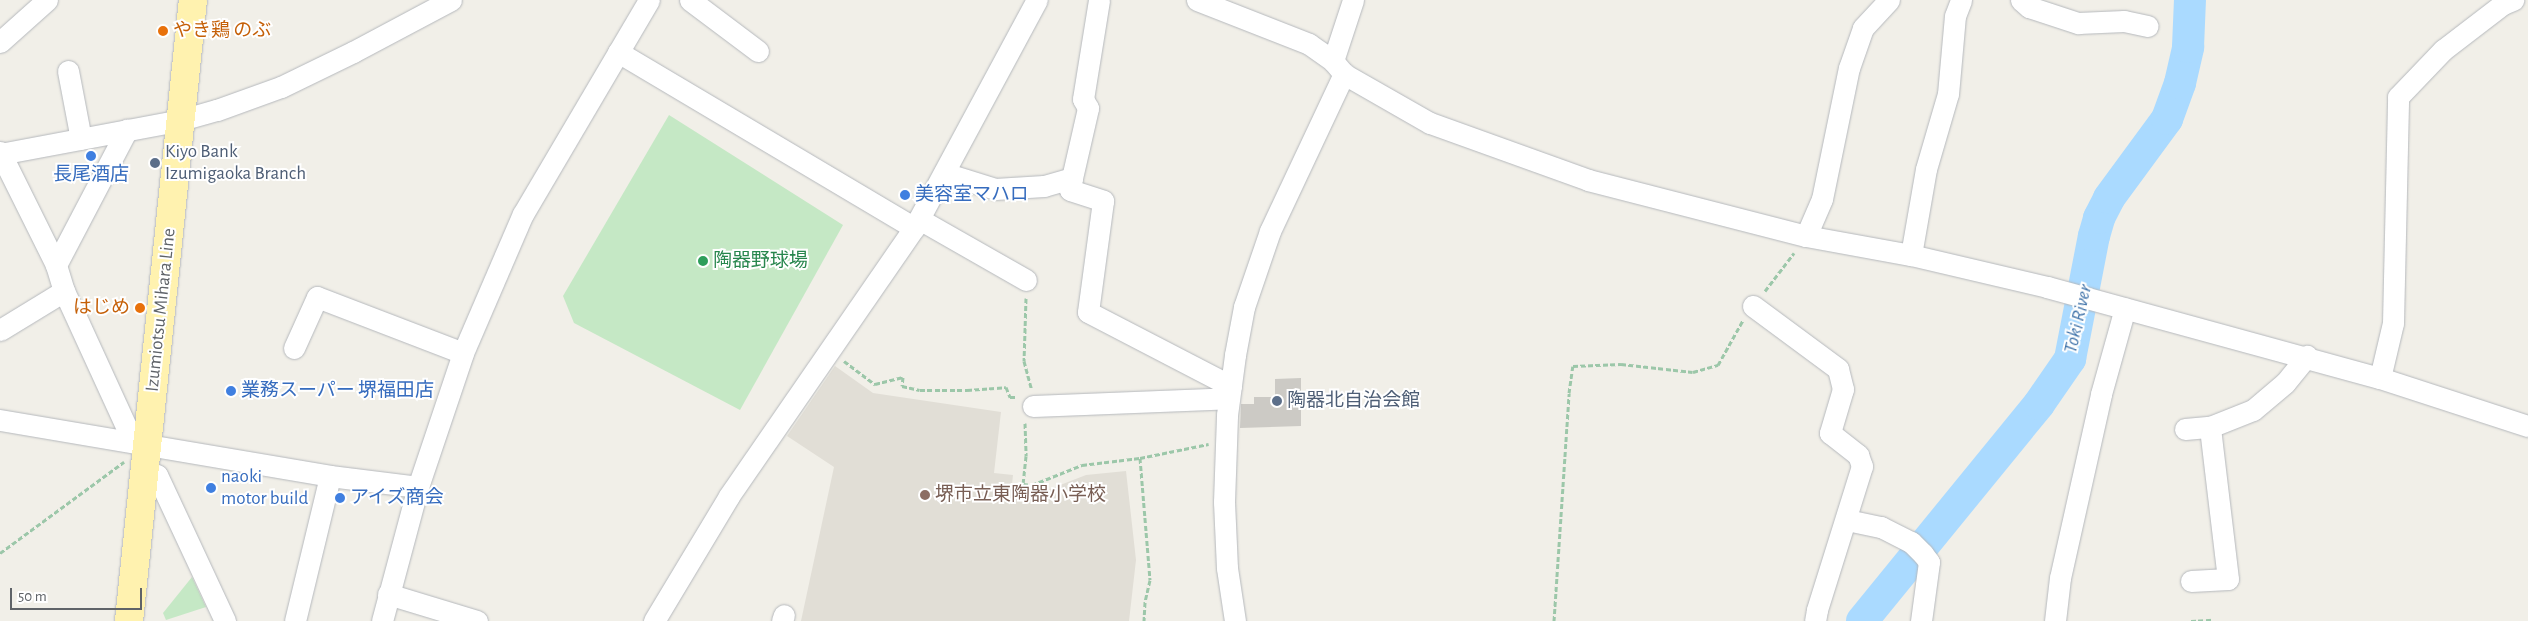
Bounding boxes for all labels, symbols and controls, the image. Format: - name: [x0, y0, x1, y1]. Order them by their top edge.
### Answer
- place label: やき鶏 のぶ: [173, 20, 271, 42]
- marker: やき鶏 のぶ: [157, 25, 169, 37]
- place label: Kiyo Bank Izumigaoka Branch: [165, 141, 306, 185]
- marker: 長尾酒店: [85, 150, 97, 162]
- marker: Kiyo Bank Izumigaoka Branch: [149, 157, 161, 169]
- place label: 長尾酒店: [53, 164, 129, 186]
- place label: 美容室マハロ: [915, 184, 1029, 206]
- marker: 美容室マハロ: [899, 189, 911, 201]
- street label: Izumiotsu Mihara Line: [141, 227, 181, 393]
- place label: 陶器野球場: [713, 250, 808, 272]
- marker: 陶器野球場: [697, 255, 709, 267]
- water label: Toki River: [2058, 282, 2098, 356]
- place label: はじめ: [73, 297, 130, 319]
- marker: はじめ: [134, 302, 146, 314]
- place label: 業務スーパー 堺福田店: [241, 380, 434, 402]
- marker: 業務スーパー 堺福田店: [225, 385, 237, 397]
- place label: 陶器北自治会館: [1287, 390, 1420, 412]
- marker: 陶器北自治会館: [1271, 395, 1283, 407]
- place label: naoki motor build: [221, 466, 308, 510]
- marker: naoki motor build: [205, 482, 217, 494]
- place label: 堺市立東陶器小学校: [935, 484, 1106, 506]
- place label: アイズ商会: [350, 487, 445, 509]
- marker: 堺市立東陶器小学校: [919, 489, 931, 501]
- marker: アイズ商会: [334, 492, 346, 504]
- scale bar: [12, 578, 145, 610]
- text: 50 m: [18, 589, 47, 604]

